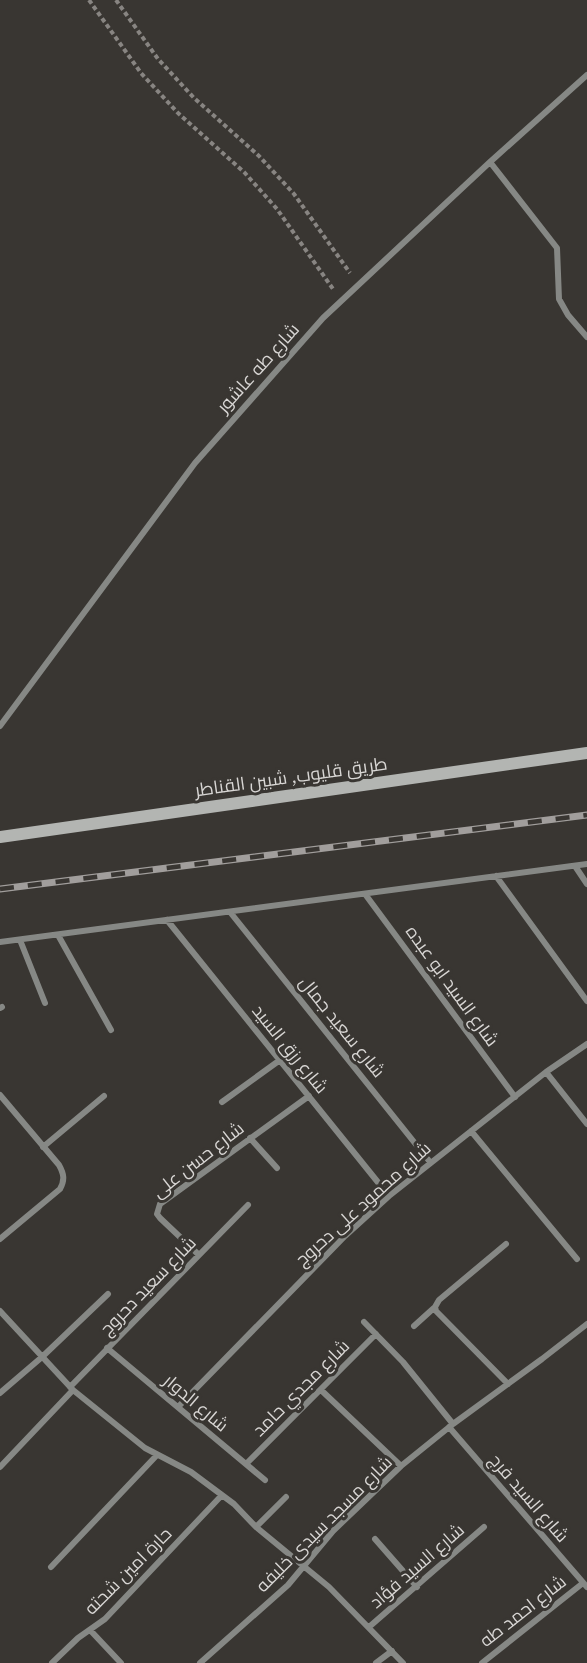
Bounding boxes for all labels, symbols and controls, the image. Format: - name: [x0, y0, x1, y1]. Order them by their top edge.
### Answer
- street label: شارع طه عاشور: [210, 317, 305, 419]
- street label: طريق قليوب, شبين القناطر: [192, 751, 389, 803]
- street label: شارع السيد ابو عبده: [400, 920, 505, 1051]
- street label: شارع سعيد جمال: [294, 971, 391, 1083]
- street label: شارع رزق السيد: [247, 999, 334, 1099]
- street label: شارع حسن على: [146, 1116, 249, 1203]
- street label: شارع محمود على دحروج: [289, 1136, 436, 1271]
- street label: شارع سعيد دحروج: [94, 1231, 201, 1341]
- street label: شارع مجدي حامد: [247, 1334, 356, 1443]
- street label: شارع الدوار: [158, 1367, 234, 1437]
- street label: شارع السيد فرج: [484, 1448, 575, 1547]
- street label: شارع مسجد سيدى خليفه: [250, 1450, 397, 1597]
- street label: شارع السيد فؤاد: [364, 1517, 470, 1614]
- street label: حارة امين شحته: [78, 1521, 177, 1620]
- street label: شارع احمد طه: [474, 1569, 571, 1652]

